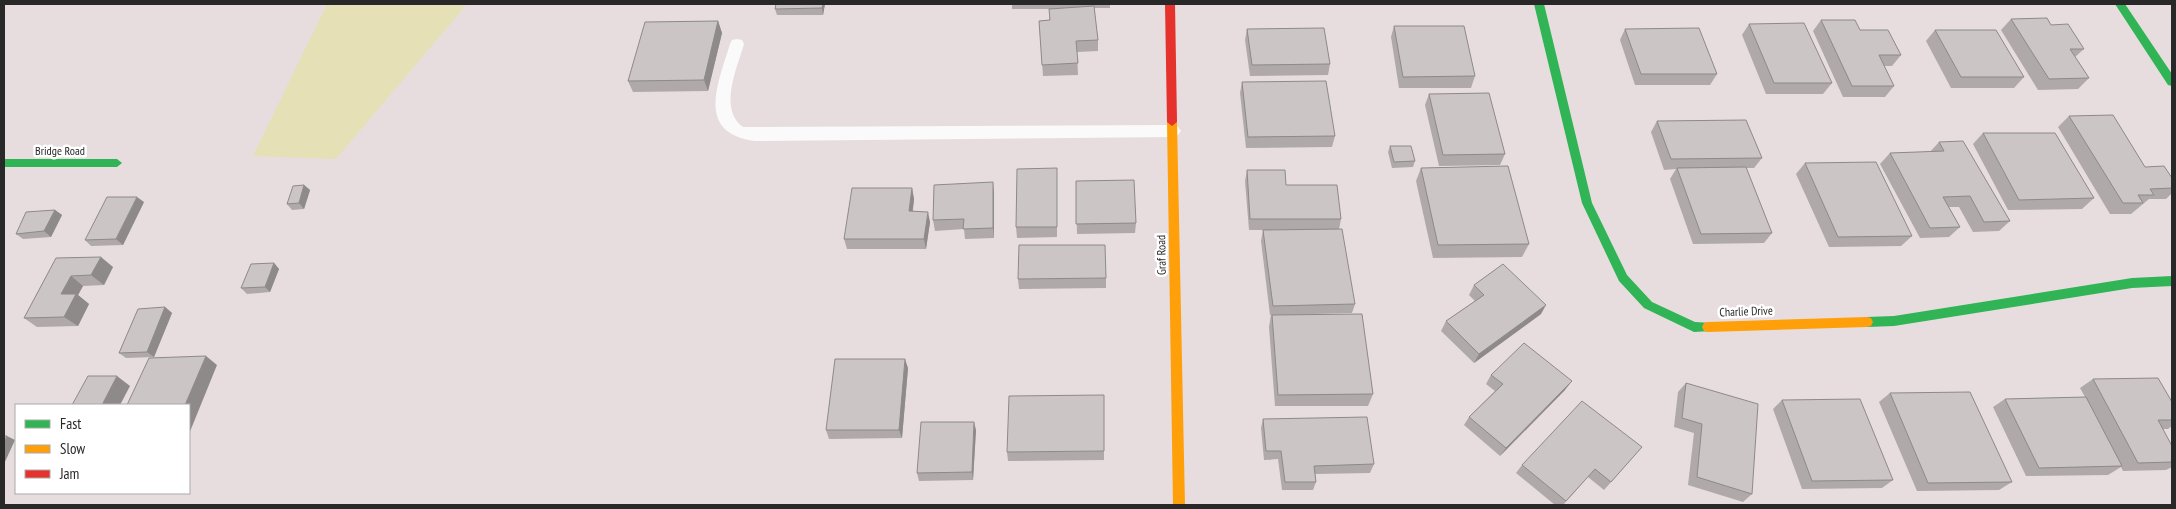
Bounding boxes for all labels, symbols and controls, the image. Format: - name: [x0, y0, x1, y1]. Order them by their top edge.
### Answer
- street label: Bridge Road: [35, 143, 85, 158]
- street label: Graf Road: [1153, 235, 1169, 275]
- street label: Charlie Drive: [1719, 303, 1773, 319]
- legend: [15, 404, 190, 494]
- text: Fast: [60, 414, 81, 433]
- text: Slow: [60, 439, 85, 458]
- text: Jam: [59, 464, 79, 483]

